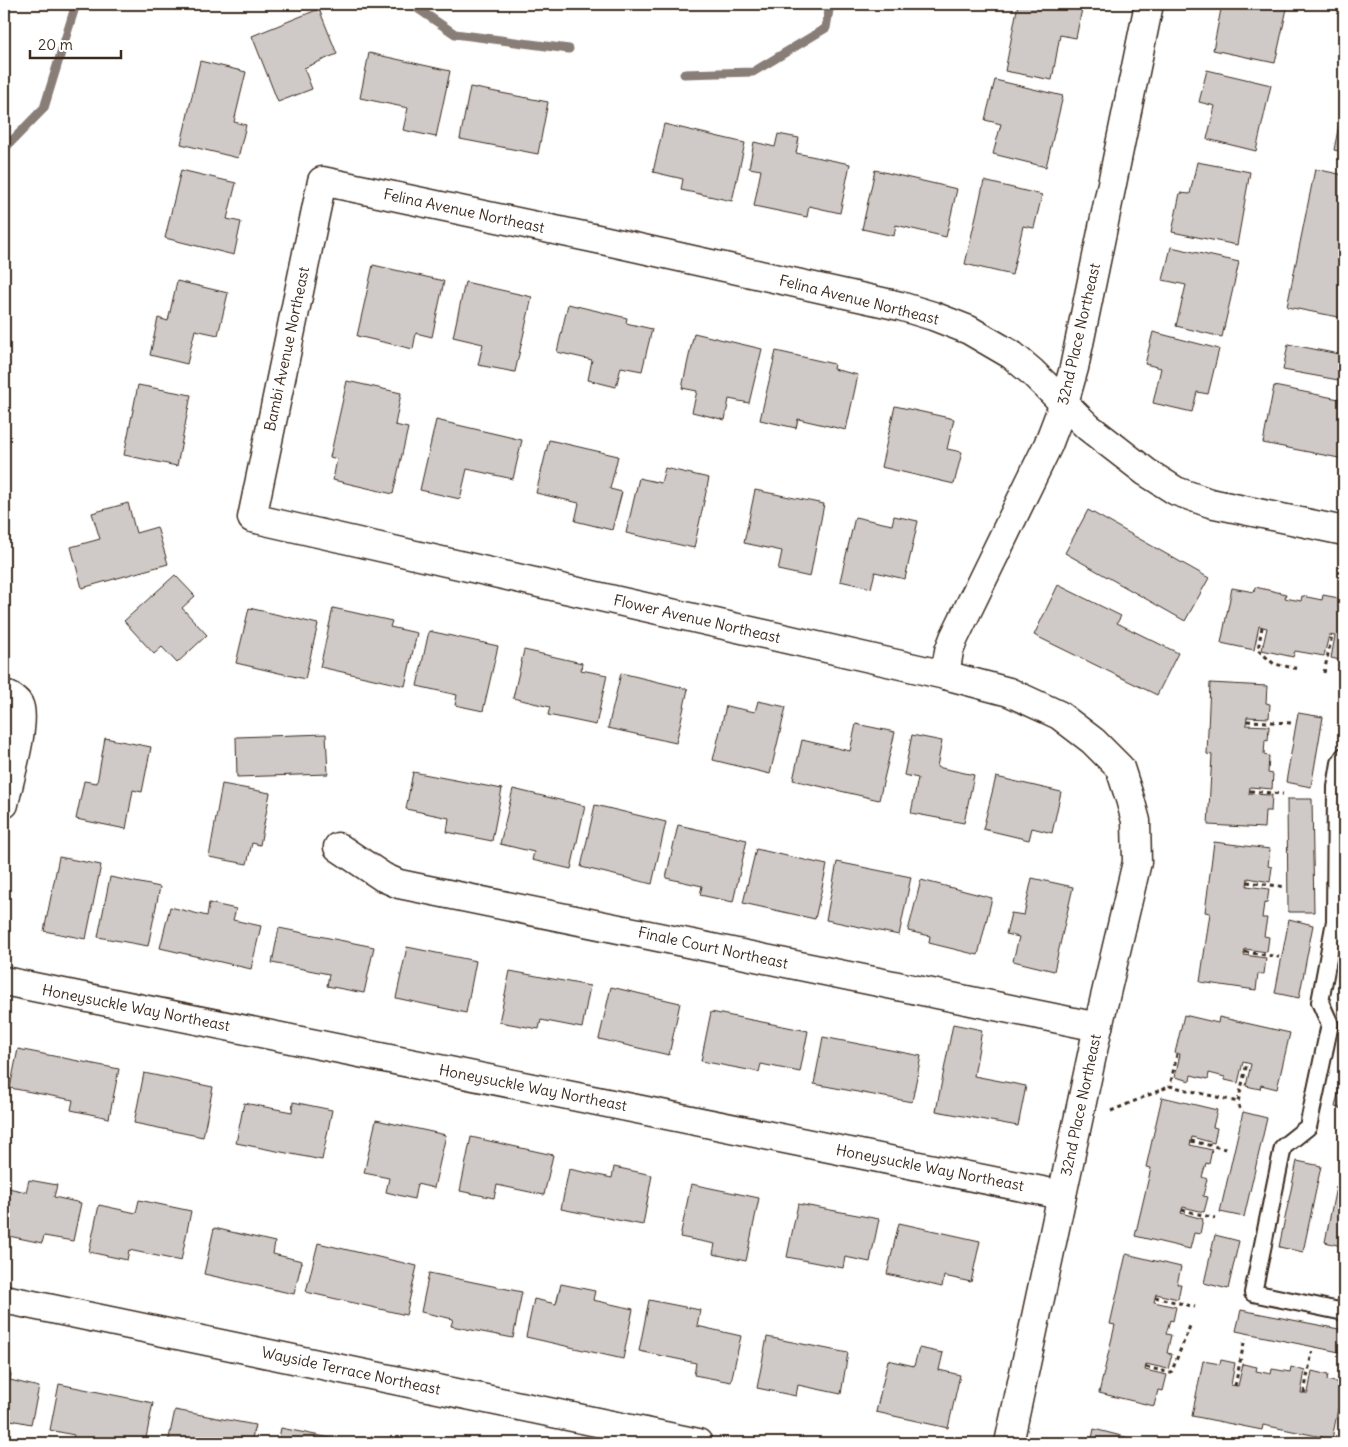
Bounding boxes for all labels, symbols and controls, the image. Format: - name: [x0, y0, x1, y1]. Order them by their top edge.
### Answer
- scale bar: [30, 28, 121, 60]
- text: 20 m: [38, 35, 73, 54]
- street label: Felina Avenue Northeast: [382, 184, 546, 237]
- street label: 32nd Place Northeast: [1053, 261, 1104, 407]
- street label: Bambi Avenue Northeast: [260, 265, 313, 433]
- street label: Felina Avenue Northeast: [777, 270, 941, 329]
- street label: Flower Avenue Northeast: [612, 590, 782, 647]
- street label: Finale Court Northeast: [636, 922, 790, 973]
- street label: Honeysuckle Way Northeast: [41, 980, 232, 1035]
- street label: 32nd Place Northeast: [1056, 1032, 1105, 1178]
- street label: Honeysuckle Way Northeast: [438, 1060, 629, 1115]
- street label: Honeysuckle Way Northeast: [835, 1140, 1026, 1195]
- street label: Wayside Terrace Northeast: [260, 1342, 442, 1399]

